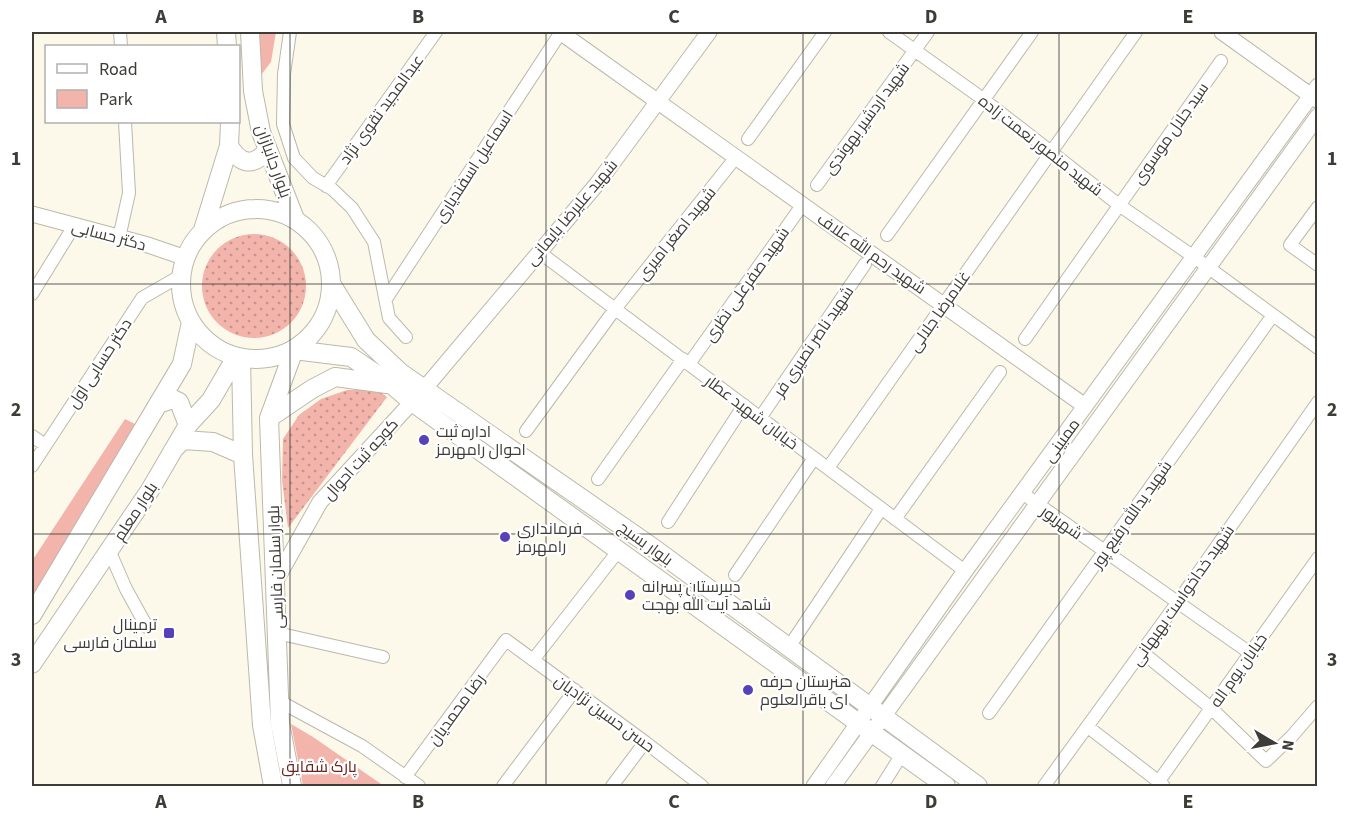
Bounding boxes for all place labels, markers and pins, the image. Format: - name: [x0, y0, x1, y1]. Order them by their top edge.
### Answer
- place label: اداره ثبت احوال رامهرمز: [435, 421, 526, 461]
- marker: اداره ثبت احوال رامهرمز: [417, 433, 431, 447]
- place label: فرمانداری رامهرمز: [516, 518, 582, 558]
- marker: فرمانداری رامهرمز: [498, 530, 512, 544]
- place label: دبیرستان پسرانه شاهد آیت الله بهجت: [642, 576, 771, 616]
- marker: دبیرستان پسرانه شاهد آیت الله بهجت: [623, 588, 637, 602]
- place label: ترمینال سلمان فارسی: [63, 614, 158, 654]
- marker: ترمینال سلمان فارسی: [162, 626, 176, 640]
- place label: هنرستان حرفه ای باقرالعلوم: [760, 671, 851, 711]
- marker: هنرستان حرفه ای باقرالعلوم: [741, 683, 755, 697]

